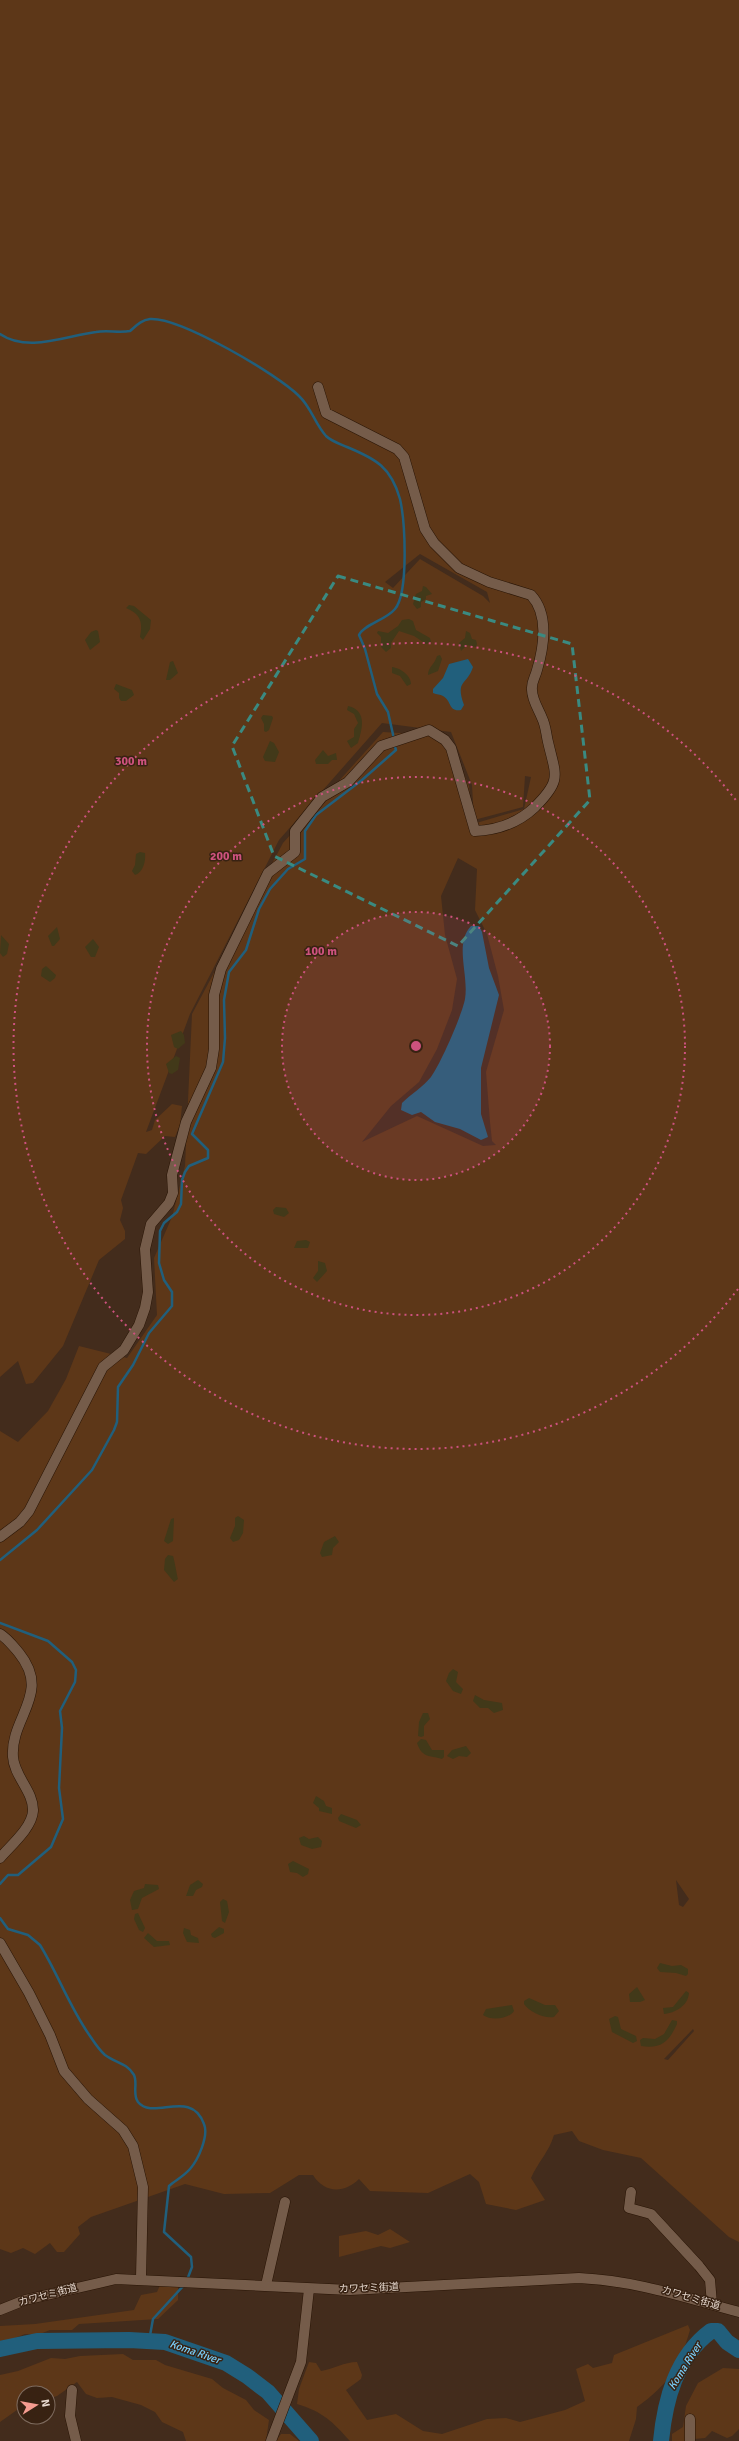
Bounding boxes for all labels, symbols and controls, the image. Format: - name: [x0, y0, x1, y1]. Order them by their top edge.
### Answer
- text: 300 m: [115, 754, 147, 769]
- text: 200 m: [210, 849, 242, 864]
- text: 100 m: [305, 944, 337, 959]
- centre of rings: [409, 1039, 423, 1053]
- street label: カワセミ街道: [17, 2281, 79, 2309]
- street label: カワセミ街道: [339, 2281, 399, 2295]
- street label: カワセミ街道: [661, 2284, 721, 2312]
- water label: Koma River: [168, 2337, 224, 2367]
- water label: Koma River: [666, 2339, 706, 2392]
- north arrow: [16, 2385, 56, 2425]
- text: N: [38, 2398, 52, 2408]

